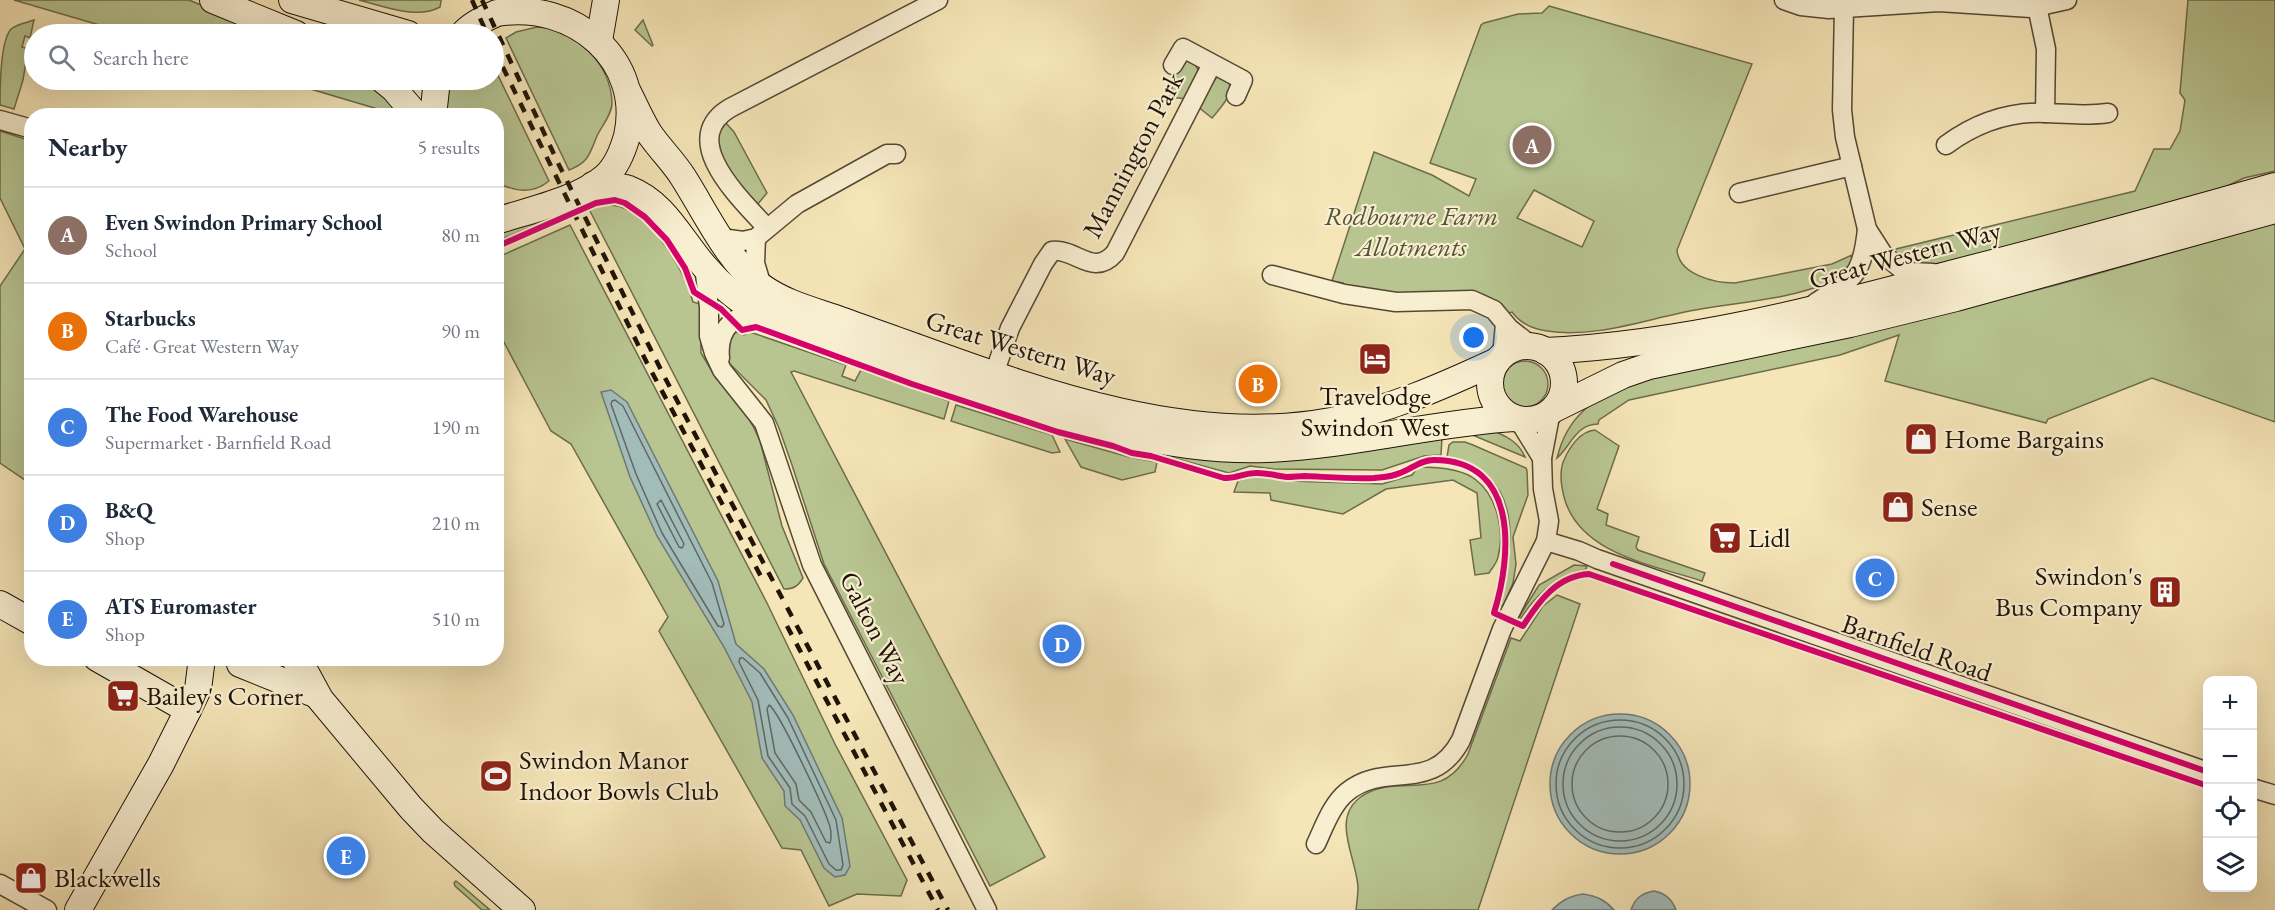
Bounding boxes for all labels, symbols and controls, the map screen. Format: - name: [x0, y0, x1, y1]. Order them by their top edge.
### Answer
- search box: [24, 24, 504, 90]
- icon: search: [45, 41, 78, 74]
- text: Search here: [93, 43, 188, 72]
- street label: Mannington Park: [1074, 65, 1191, 244]
- pin: A: [1512, 122, 1552, 168]
- text: Nearby: [48, 130, 128, 164]
- text: 5 results: [417, 134, 480, 160]
- park label: Rodbourne Farm Allotments: [1324, 198, 1498, 264]
- text: Even Swindon Primary School: [105, 208, 383, 237]
- street label: Great Western Way: [1805, 212, 2005, 297]
- text: A: [60, 222, 75, 248]
- text: 80 m: [441, 222, 480, 248]
- text: School: [105, 237, 157, 263]
- street label: Great Western Way: [922, 302, 1121, 393]
- text: Starbucks: [105, 304, 196, 333]
- text: B: [61, 318, 74, 344]
- text: 90 m: [441, 318, 480, 344]
- your location: [1459, 323, 1488, 352]
- text: Café · Great Western Way: [105, 333, 299, 359]
- hotel icon: Travelodge Swindon West: [1357, 341, 1393, 377]
- pin: B: [1238, 362, 1278, 406]
- place label: Travelodge Swindon West: [1301, 378, 1450, 444]
- text: The Food Warehouse: [105, 400, 298, 429]
- text: C: [60, 414, 75, 440]
- text: 190 m: [432, 414, 480, 440]
- shop icon: Home Bargains: [1903, 421, 1939, 457]
- place label: Home Bargains: [1944, 421, 2104, 456]
- text: Supermarket · Barnfield Road: [105, 429, 331, 455]
- shop icon: Sense: [1880, 489, 1916, 525]
- place label: Sense: [1921, 489, 1978, 524]
- text: B&Q: [105, 496, 153, 525]
- text: D: [60, 510, 75, 536]
- text: 210 m: [432, 510, 480, 536]
- supermarket icon: Lidl: [1707, 520, 1743, 556]
- place label: Lidl: [1748, 520, 1791, 555]
- text: Shop: [105, 525, 145, 551]
- pin: C: [1856, 556, 1894, 600]
- place label: Swindon's Bus Company: [1995, 558, 2142, 624]
- street label: Galton Way: [832, 565, 919, 691]
- building icon: Swindon's Bus Company: [2147, 574, 2183, 610]
- text: ATS Euromaster: [105, 592, 257, 621]
- text: E: [62, 606, 73, 632]
- text: 510 m: [432, 606, 480, 632]
- street label: Barnfield Road: [1837, 606, 1997, 690]
- text: Shop: [105, 621, 145, 647]
- pin: D: [1042, 622, 1082, 666]
- map controls: [2203, 676, 2257, 892]
- button: +: [2203, 676, 2257, 730]
- supermarket icon: Bailey's Corner: [105, 678, 141, 714]
- place label: Bailey's Corner: [146, 678, 303, 713]
- button: −: [2203, 730, 2257, 784]
- place label: Swindon Manor Indoor Bowls Club: [519, 742, 719, 808]
- sports icon: Swindon Manor Indoor Bowls Club: [478, 758, 514, 794]
- button: locate: [2203, 784, 2257, 838]
- pin: E: [326, 834, 366, 878]
- button: layers: [2203, 838, 2257, 892]
- shop icon: Blackwells: [13, 860, 49, 896]
- place label: Blackwells: [54, 860, 161, 895]

